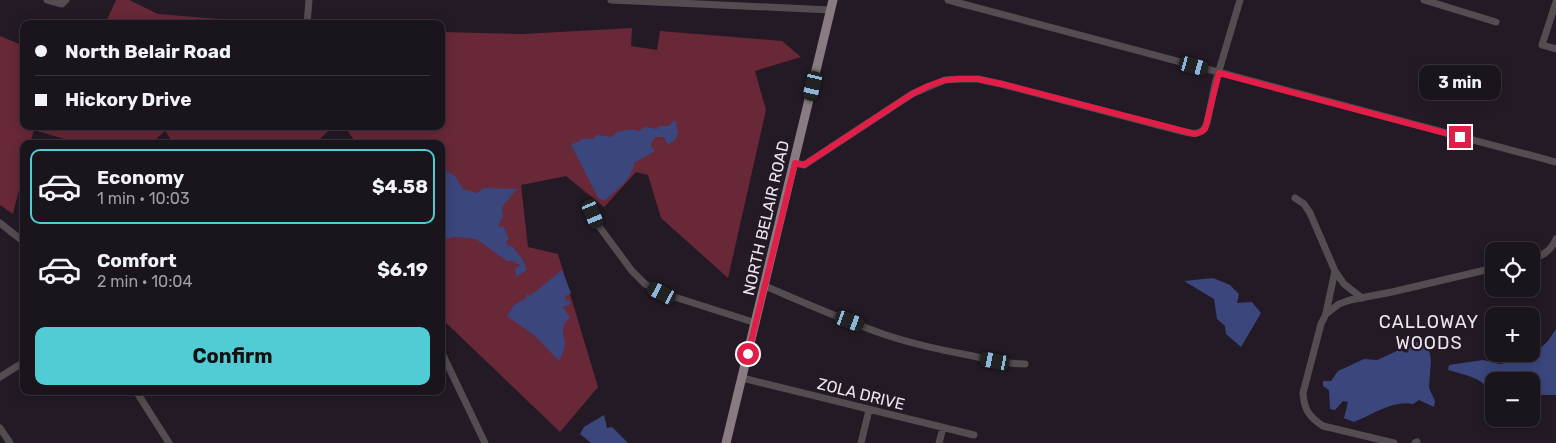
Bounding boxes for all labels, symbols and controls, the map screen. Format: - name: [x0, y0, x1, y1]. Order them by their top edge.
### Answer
- text: North Belair Road: [65, 40, 231, 63]
- car: [1177, 55, 1210, 77]
- callout: 3 min: [1419, 64, 1501, 100]
- car: [802, 70, 823, 102]
- text: 3 min: [1438, 73, 1482, 92]
- text: Hickory Drive: [65, 88, 192, 111]
- route end: [1449, 126, 1471, 148]
- street label: NORTH BELAIR ROAD: [739, 139, 793, 297]
- icon: car: [37, 164, 82, 209]
- text: Economy: [97, 166, 184, 189]
- text: $4.58: [372, 175, 428, 198]
- text: 1 min · 10:03: [97, 189, 190, 208]
- car: [580, 197, 605, 231]
- map controls: [1485, 242, 1540, 427]
- button: locate: [1485, 242, 1540, 297]
- icon: car: [37, 247, 82, 292]
- text: Comfort: [97, 249, 177, 272]
- text: $6.19: [377, 258, 428, 281]
- text: 2 min · 10:04: [97, 272, 192, 291]
- car: [645, 280, 678, 306]
- button: +: [1485, 307, 1540, 362]
- car: [833, 309, 866, 333]
- district label: CALLOWAY WOODS: [1379, 311, 1479, 354]
- button: Confirm: [35, 327, 430, 385]
- route start: [737, 343, 759, 365]
- car: [978, 351, 1011, 371]
- button: −: [1485, 372, 1540, 427]
- street label: ZOLA DRIVE: [815, 374, 907, 414]

